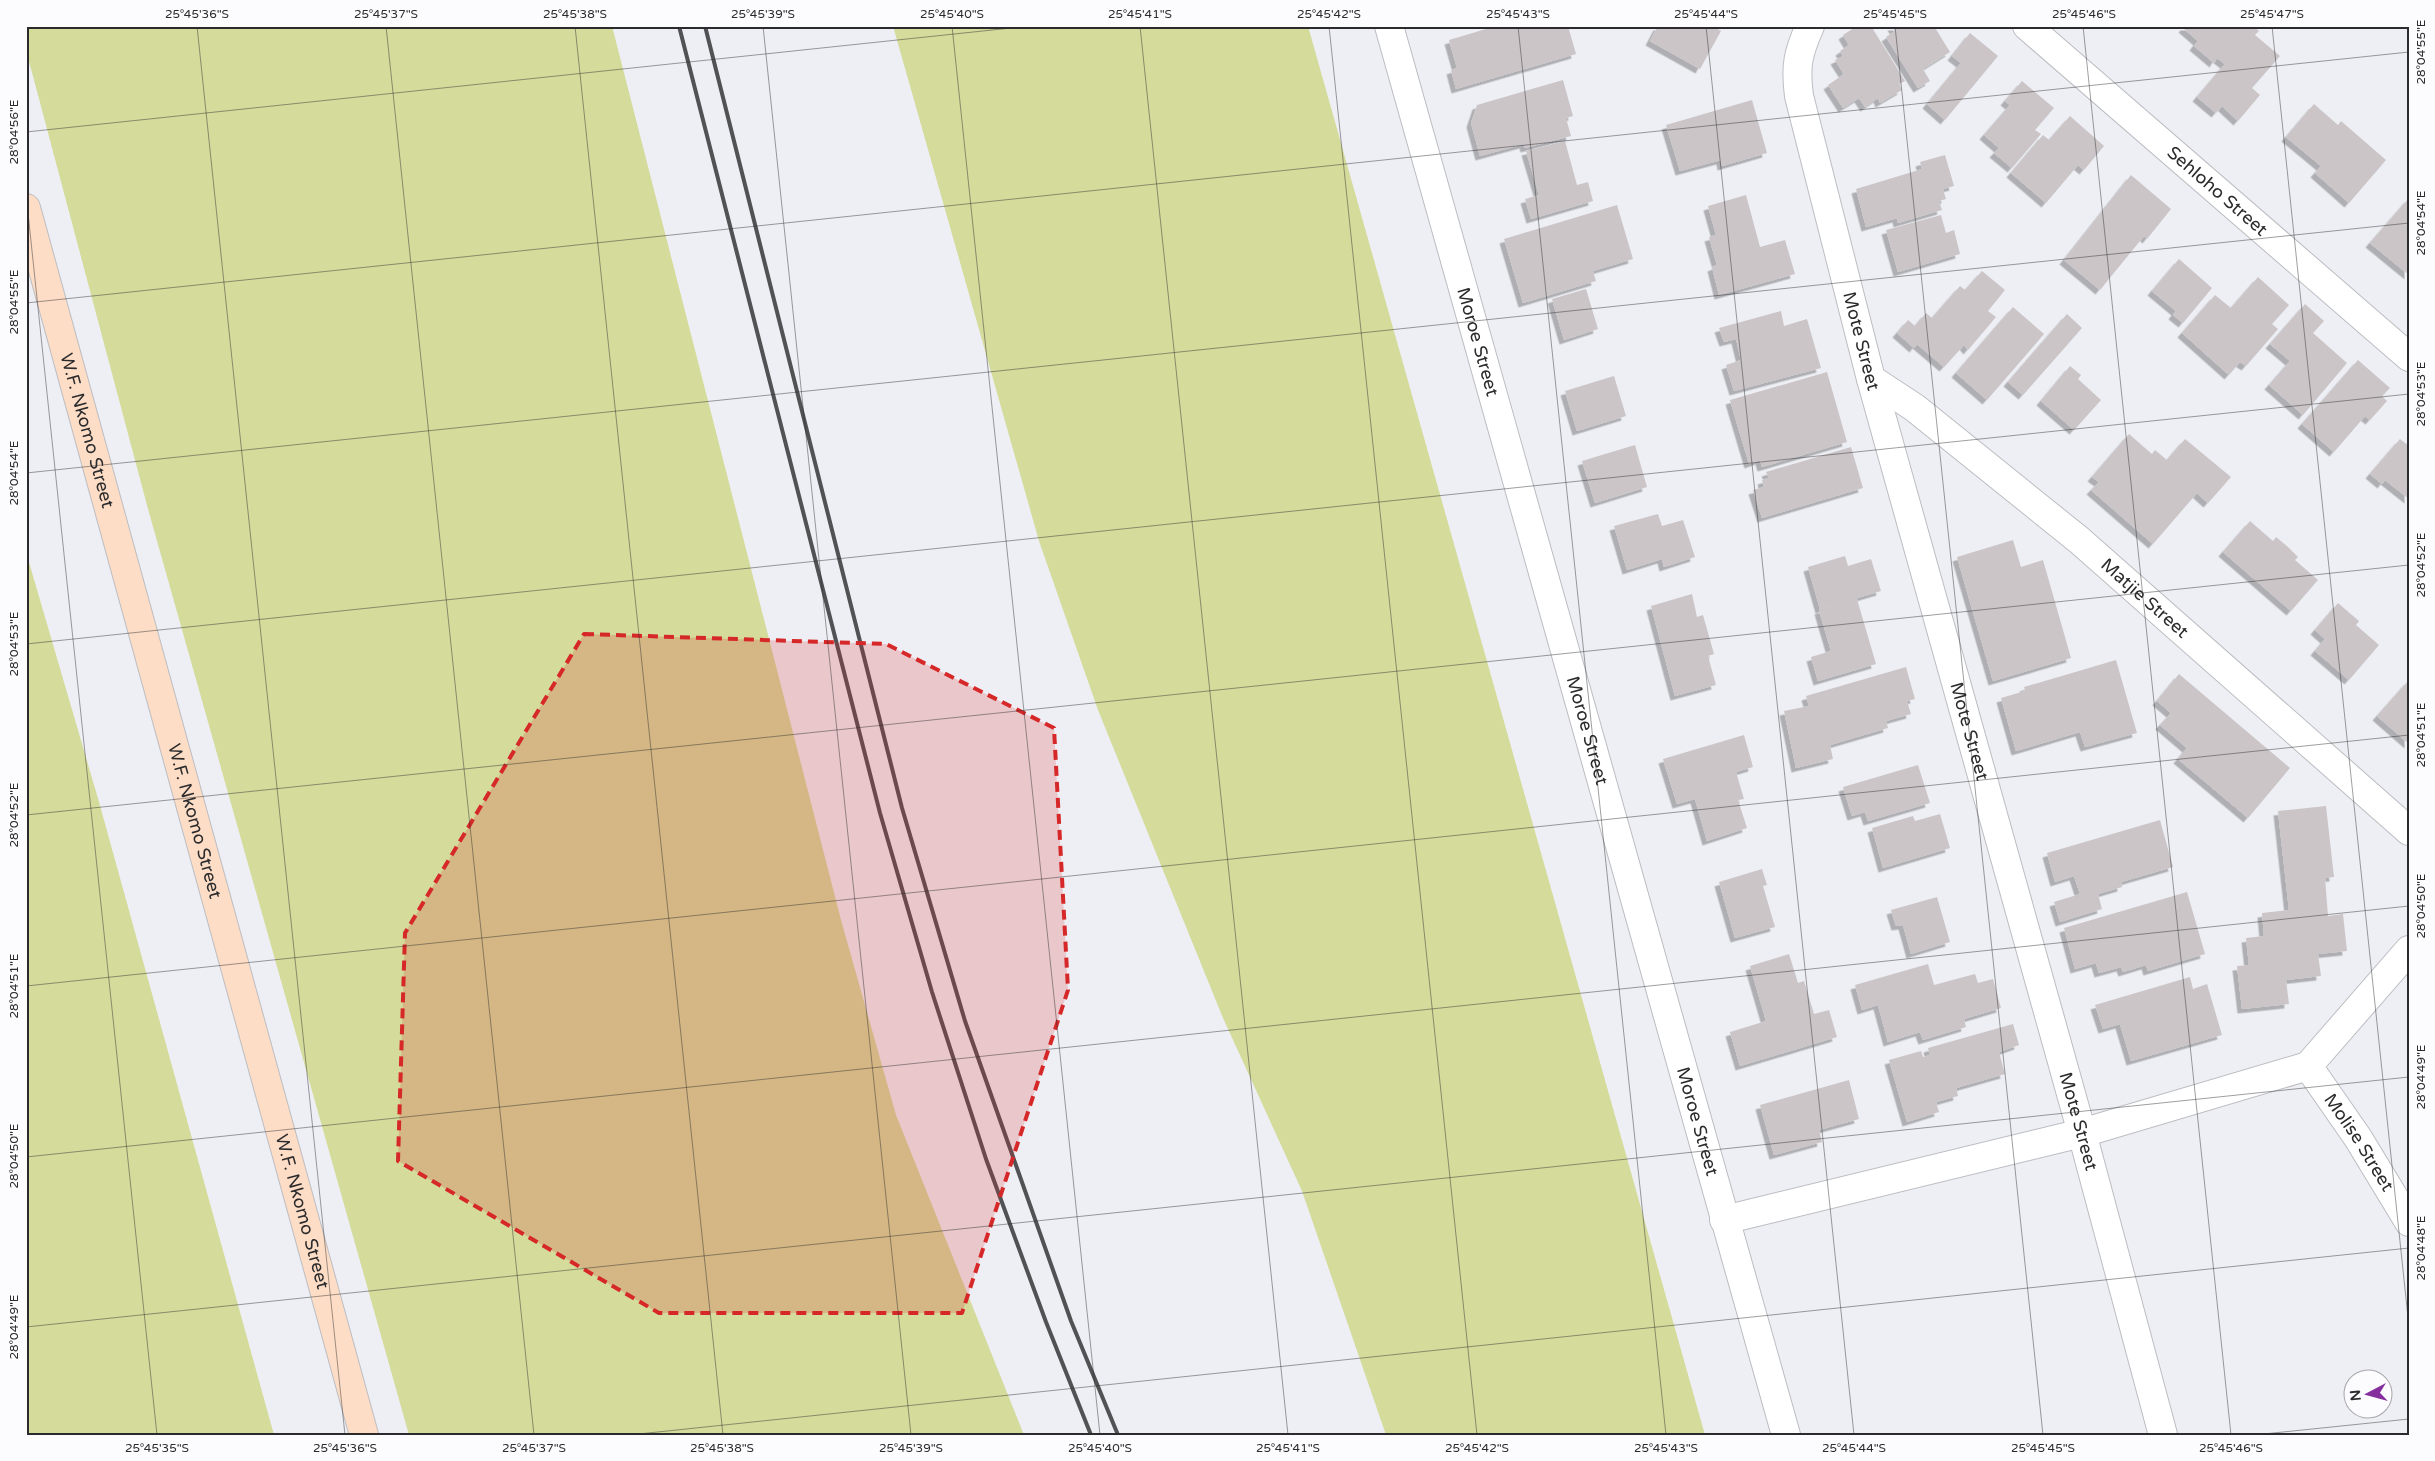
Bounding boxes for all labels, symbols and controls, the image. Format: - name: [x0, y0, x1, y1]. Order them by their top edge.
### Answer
- text: 25°45'36"S: [165, 7, 229, 21]
- text: 25°45'37"S: [354, 7, 418, 21]
- text: 25°45'38"S: [543, 7, 607, 21]
- text: 25°45'39"S: [731, 7, 795, 21]
- text: 25°45'40"S: [920, 7, 984, 21]
- text: 25°45'41"S: [1108, 7, 1172, 21]
- text: 25°45'42"S: [1297, 7, 1361, 21]
- text: 25°45'43"S: [1486, 7, 1550, 21]
- text: 25°45'44"S: [1674, 7, 1738, 21]
- text: 25°45'45"S: [1863, 7, 1927, 21]
- text: 25°45'46"S: [2052, 7, 2116, 21]
- text: 25°45'47"S: [2240, 7, 2304, 21]
- text: 28°04'55"E: [2414, 19, 2428, 85]
- text: 28°04'56"E: [7, 99, 21, 165]
- street label: Sehloho Street: [2163, 142, 2272, 241]
- text: 28°04'54"E: [2414, 190, 2428, 256]
- text: 28°04'55"E: [7, 269, 21, 335]
- street label: Moroe Street: [1452, 285, 1504, 399]
- street label: Mote Street: [1838, 289, 1885, 393]
- street label: W.F. Nkomo Street: [56, 351, 119, 511]
- text: 28°04'53"E: [2414, 361, 2428, 427]
- text: 28°04'54"E: [7, 440, 21, 506]
- text: 28°04'52"E: [2414, 532, 2428, 598]
- street label: Matjie Street: [2096, 554, 2193, 643]
- text: 28°04'53"E: [7, 611, 21, 677]
- street label: Moroe Street: [1562, 674, 1613, 788]
- street label: Mote Street: [1945, 680, 1994, 783]
- text: 28°04'51"E: [2414, 702, 2428, 768]
- street label: W.F. Nkomo Street: [163, 741, 227, 901]
- text: 28°04'52"E: [7, 782, 21, 848]
- text: 28°04'50"E: [2414, 873, 2428, 939]
- text: 28°04'51"E: [7, 953, 21, 1019]
- text: 28°04'49"E: [2414, 1044, 2428, 1110]
- street label: Moroe Street: [1672, 1064, 1723, 1178]
- street label: Mote Street: [2055, 1070, 2103, 1173]
- street label: Molise Street: [2319, 1089, 2399, 1195]
- text: 28°04'50"E: [7, 1123, 21, 1189]
- street label: W.F. Nkomo Street: [271, 1132, 334, 1292]
- text: 28°04'48"E: [2414, 1215, 2428, 1281]
- text: 28°04'49"E: [7, 1294, 21, 1360]
- north arrow: [2342, 1368, 2392, 1418]
- text: N: [2347, 1389, 2365, 1402]
- text: 25°45'35"S: [125, 1441, 189, 1455]
- text: 25°45'36"S: [313, 1441, 377, 1455]
- text: 25°45'37"S: [502, 1441, 566, 1455]
- text: 25°45'38"S: [690, 1441, 754, 1455]
- text: 25°45'39"S: [879, 1441, 943, 1455]
- text: 25°45'40"S: [1068, 1441, 1132, 1455]
- text: 25°45'41"S: [1256, 1441, 1320, 1455]
- text: 25°45'42"S: [1445, 1441, 1509, 1455]
- text: 25°45'43"S: [1634, 1441, 1698, 1455]
- text: 25°45'44"S: [1822, 1441, 1886, 1455]
- text: 25°45'45"S: [2011, 1441, 2075, 1455]
- text: 25°45'46"S: [2199, 1441, 2263, 1455]

